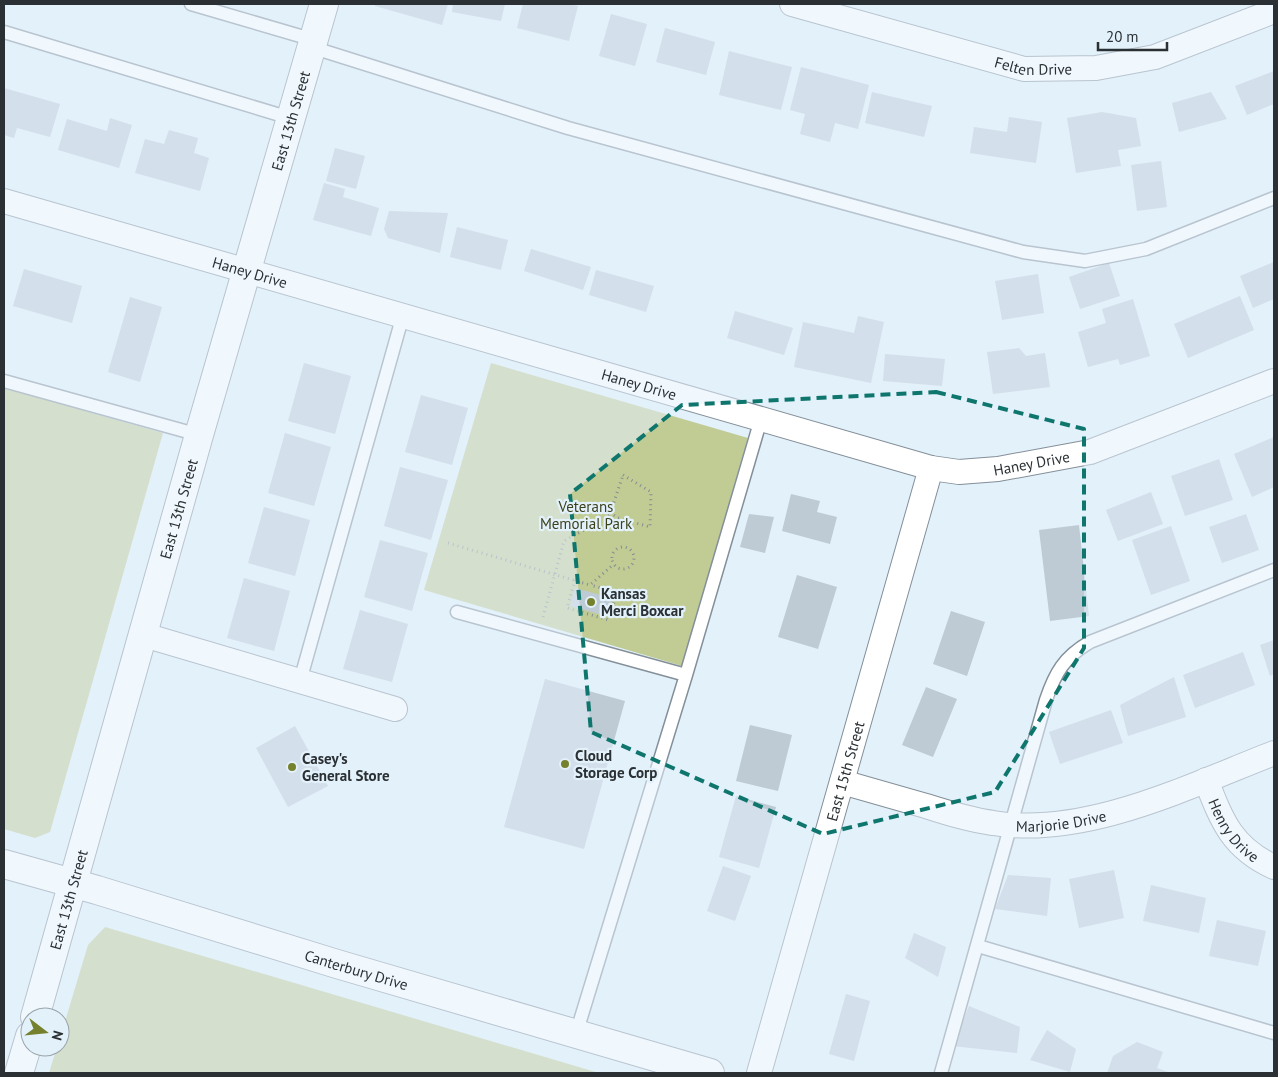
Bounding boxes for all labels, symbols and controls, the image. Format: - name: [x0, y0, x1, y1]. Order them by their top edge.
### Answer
- scale bar: [1098, 20, 1167, 52]
- text: 20 m: [1106, 27, 1139, 46]
- street label: Felten Drive: [993, 52, 1072, 79]
- street label: East 13th Street: [267, 69, 314, 173]
- street label: Haney Drive: [210, 252, 290, 292]
- street label: Haney Drive: [599, 364, 679, 404]
- street label: Haney Drive: [992, 446, 1071, 479]
- street label: East 13th Street: [155, 457, 201, 561]
- park label: Veterans Memorial Park: [540, 497, 633, 533]
- place label: Kansas Merci Boxcar: [601, 584, 684, 620]
- marker: Kansas Merci Boxcar: [585, 596, 597, 608]
- street label: East 15th Street: [822, 719, 868, 823]
- place label: Cloud Storage Corp: [575, 746, 657, 782]
- place label: Casey's General Store: [302, 749, 390, 785]
- marker: Cloud Storage Corp: [559, 758, 571, 770]
- marker: Casey's General Store: [286, 761, 298, 773]
- street label: Henry Drive: [1205, 795, 1263, 866]
- street label: Marjorie Drive: [1016, 806, 1108, 835]
- street label: East 13th Street: [45, 847, 91, 952]
- street label: Canterbury Drive: [302, 945, 411, 994]
- north arrow: [20, 1007, 70, 1057]
- text: N: [48, 1029, 67, 1042]

